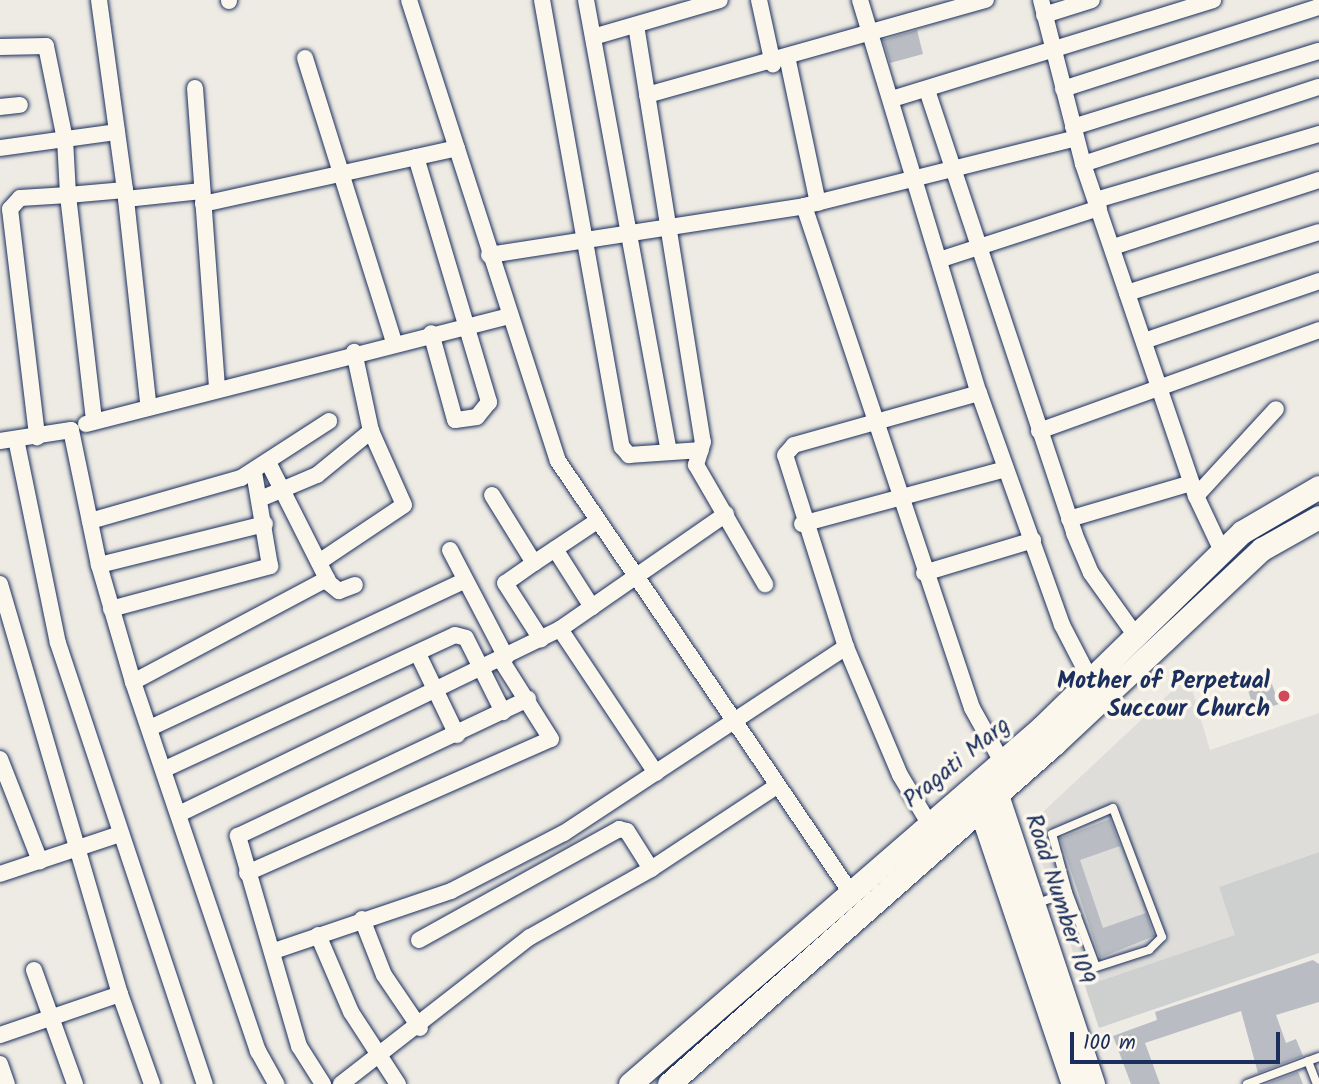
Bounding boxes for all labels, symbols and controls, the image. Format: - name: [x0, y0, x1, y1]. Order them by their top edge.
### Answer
- place label: Mother of Perpetual Succour Church: [1057, 668, 1270, 724]
- marker: Mother of Perpetual Succour Church: [1276, 688, 1292, 704]
- street label: Pragati Marg: [898, 711, 1016, 815]
- street label: Road Number 109: [1018, 810, 1100, 988]
- scale bar: [1074, 1018, 1284, 1062]
- text: 100 m: [1083, 1027, 1136, 1060]

